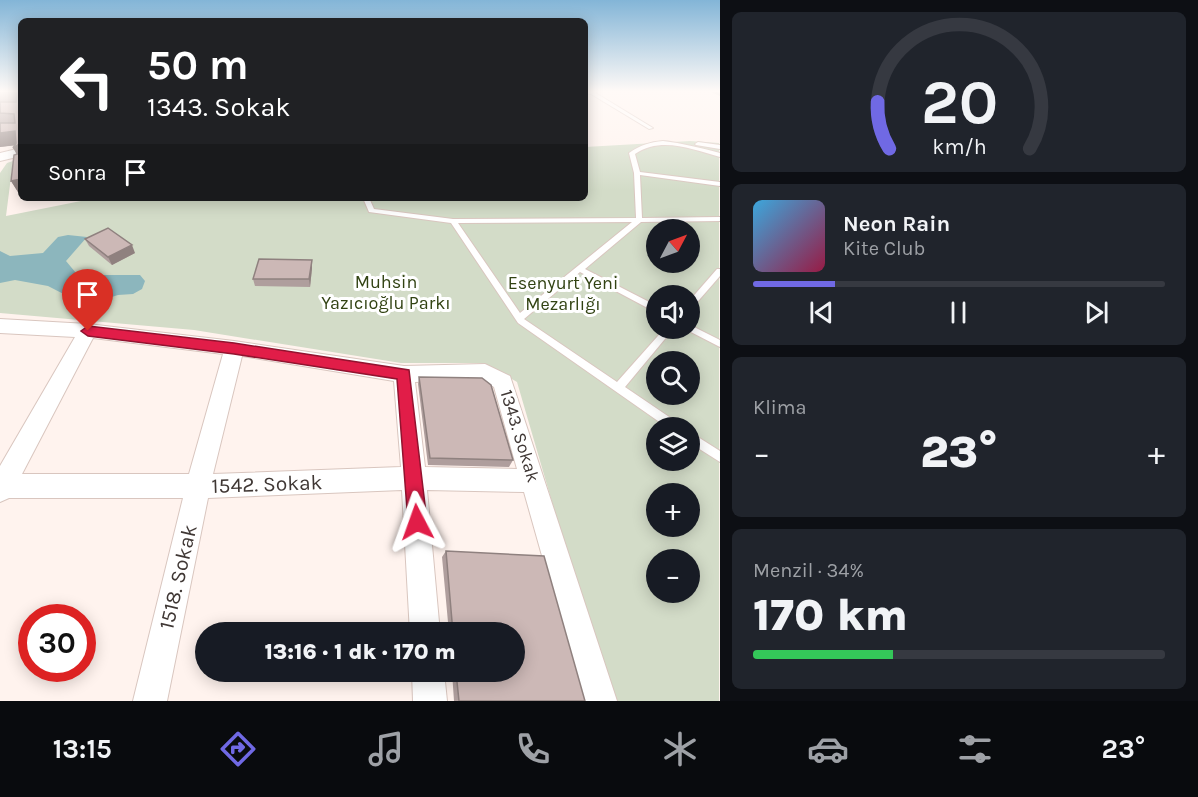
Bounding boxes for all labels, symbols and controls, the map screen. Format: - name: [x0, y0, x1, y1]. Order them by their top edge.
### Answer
- text: 50 m: [147, 40, 249, 90]
- icon: left: [48, 42, 126, 120]
- text: 20: [920, 66, 998, 139]
- text: 1343. Sokak: [147, 91, 291, 123]
- text: km/h: [932, 135, 986, 160]
- icon: arrive: [119, 156, 152, 189]
- text: Sonra: [48, 160, 107, 186]
- text: Neon Rain: [843, 211, 950, 237]
- north arrow: [646, 219, 700, 273]
- map controls: [646, 219, 700, 603]
- text: Kite Club: [843, 237, 925, 260]
- pin: [62, 269, 113, 331]
- park label: Muhsin Yazıcıoğlu Parkı: [321, 271, 451, 314]
- park label: Esenyurt Yeni Mezarlığı: [508, 272, 618, 315]
- icon: arrive: [71, 278, 104, 311]
- button: sound: [646, 285, 700, 339]
- icon: previous: [805, 296, 838, 329]
- icon: pause: [942, 296, 975, 329]
- icon: next: [1080, 296, 1113, 329]
- button: search: [646, 351, 700, 405]
- street label: 1343. Sokak: [495, 387, 545, 485]
- text: Klima: [753, 396, 806, 419]
- button: layers: [646, 417, 700, 471]
- text: 23°: [920, 426, 998, 478]
- text: −: [753, 434, 770, 472]
- text: +: [1148, 434, 1165, 472]
- street label: 1542. Sokak: [211, 470, 323, 498]
- button: +: [646, 483, 700, 537]
- position arrow: [385, 490, 449, 554]
- street label: 1518. Sokak: [154, 522, 202, 632]
- button: −: [646, 549, 700, 603]
- text: Menzil · 34%: [753, 559, 864, 582]
- text: 170 km: [753, 589, 908, 641]
- speed limit sign: 30: [18, 604, 96, 682]
- text: 13:16 · 1 dk · 170 m: [264, 639, 456, 665]
- icon: directions: [217, 728, 259, 770]
- icon: music: [365, 728, 407, 770]
- icon: phone: [512, 728, 554, 770]
- icon: climate: [659, 728, 701, 770]
- icon: car: [807, 728, 849, 770]
- icon: filters: [954, 728, 996, 770]
- text: 13:15: [53, 733, 112, 765]
- text: 23°: [1102, 733, 1145, 765]

